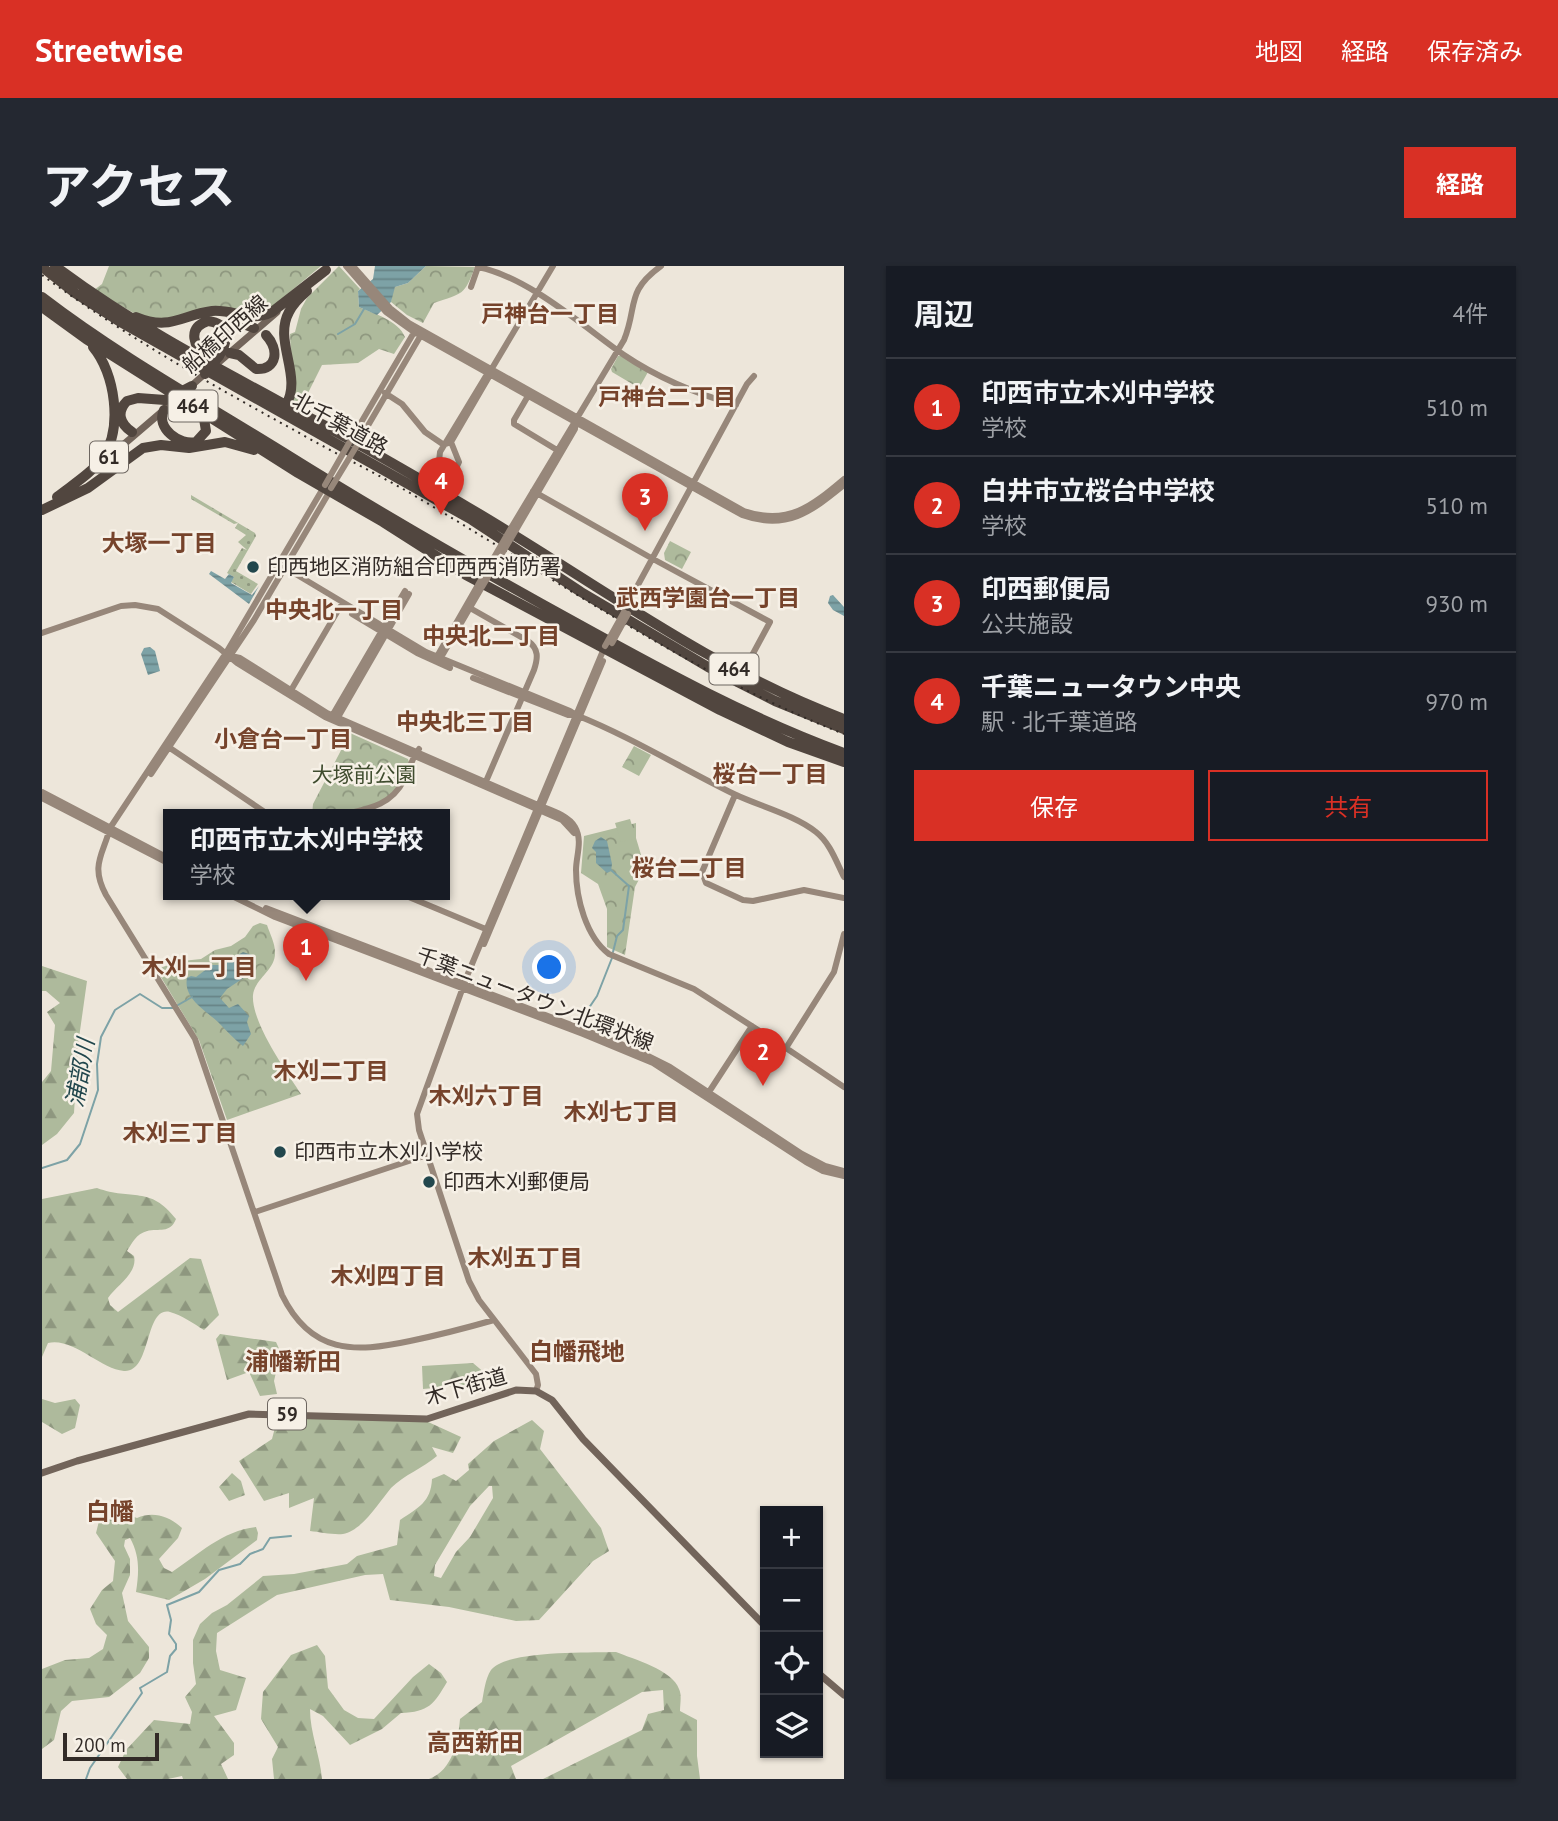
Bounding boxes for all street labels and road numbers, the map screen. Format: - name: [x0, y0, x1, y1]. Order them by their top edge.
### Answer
- street label: 船橋印西線: [176, 289, 273, 378]
- street label: 北千葉道路: [288, 386, 393, 461]
- road number: 464: [169, 390, 218, 422]
- road number: 61: [90, 442, 128, 472]
- road number: 464: [710, 654, 758, 684]
- street label: 千葉ニュータウン北環状線: [413, 941, 658, 1056]
- street label: 木下街道: [422, 1362, 510, 1411]
- road number: 59: [268, 1398, 306, 1430]

